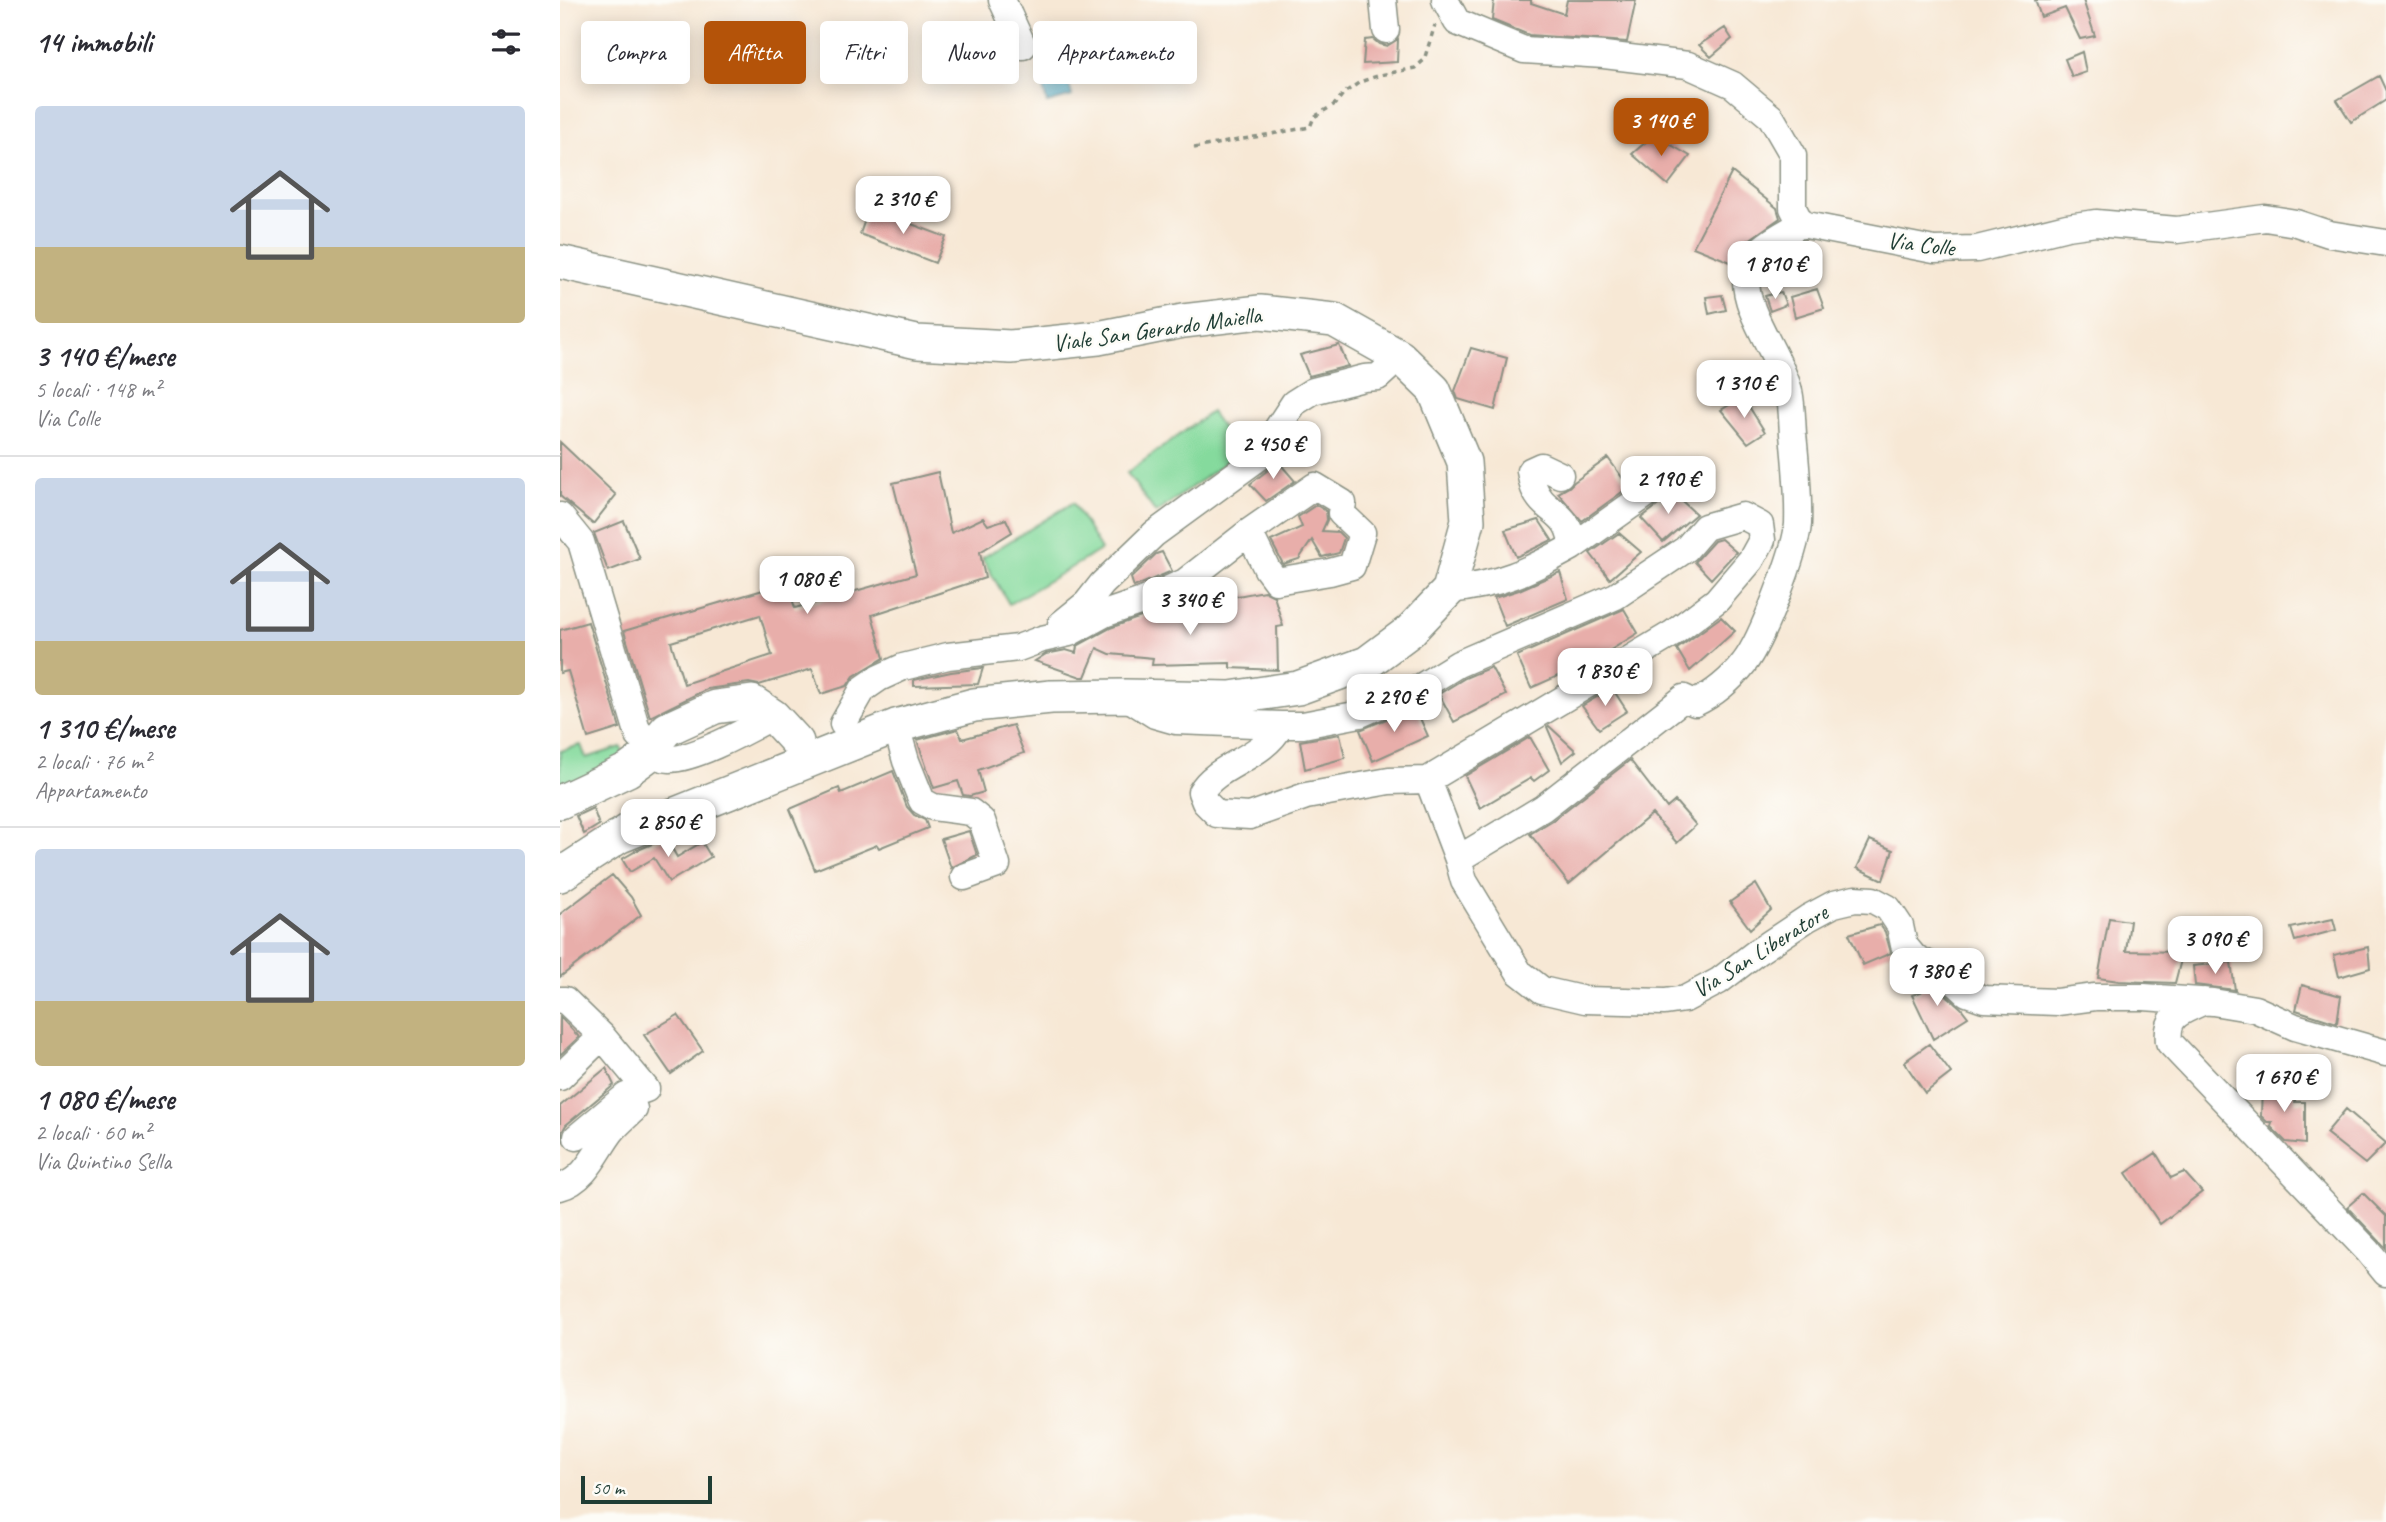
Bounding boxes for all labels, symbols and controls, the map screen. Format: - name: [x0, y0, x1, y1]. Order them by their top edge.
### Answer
- chip: Compra: [581, 21, 690, 84]
- chip: Affitta: [704, 21, 806, 84]
- chip: Filtri: [820, 21, 908, 84]
- chip: Nuovo: [922, 21, 1019, 84]
- chip: Appartamento: [1033, 21, 1197, 84]
- text: 14 immobili: [35, 23, 152, 61]
- icon: filters: [487, 23, 525, 61]
- pin: 3 140 €: [1596, 99, 1726, 158]
- text: 3 140 €: [1630, 106, 1692, 135]
- icon: home: [217, 152, 343, 278]
- pin: 2 310 €: [838, 176, 968, 236]
- text: 2 310 €: [872, 184, 934, 213]
- street label: Via Colle: [1886, 225, 1959, 263]
- pin: 1 810 €: [1710, 242, 1840, 301]
- text: 1 810 €: [1744, 249, 1806, 278]
- street label: Viale San Gerardo Maiella: [1051, 299, 1264, 358]
- text: 3 140 €/mese: [35, 337, 175, 375]
- pin: 1 310 €: [1679, 360, 1809, 420]
- text: 1 310 €: [1713, 368, 1775, 397]
- text: 5 locali · 148 m²: [35, 375, 161, 404]
- text: Via Colle: [35, 404, 100, 433]
- pin: 2 450 €: [1208, 421, 1338, 481]
- text: 2 450 €: [1242, 429, 1304, 458]
- pin: 2 190 €: [1603, 456, 1733, 516]
- text: 2 190 €: [1637, 464, 1699, 493]
- icon: home: [217, 524, 343, 650]
- pin: 1 080 €: [742, 556, 872, 616]
- text: 1 080 €: [776, 564, 838, 593]
- pin: 3 340 €: [1125, 578, 1255, 637]
- text: 3 340 €: [1159, 585, 1221, 614]
- pin: 1 830 €: [1540, 648, 1670, 708]
- text: 1 830 €: [1574, 656, 1636, 685]
- pin: 2 290 €: [1329, 674, 1459, 734]
- text: 2 290 €: [1363, 682, 1425, 711]
- text: 1 310 €/mese: [35, 709, 175, 747]
- text: 2 locali · 76 m²: [35, 747, 150, 776]
- text: Appartamento: [35, 776, 147, 805]
- pin: 2 850 €: [603, 800, 733, 859]
- text: 2 850 €: [637, 807, 699, 836]
- icon: home: [217, 895, 343, 1021]
- street label: Via San Liberatore: [1687, 896, 1835, 1005]
- pin: 3 090 €: [2150, 916, 2280, 976]
- text: 3 090 €: [2184, 924, 2246, 953]
- pin: 1 380 €: [1872, 948, 2002, 1008]
- text: 1 380 €: [1906, 956, 1968, 985]
- pin: 1 670 €: [2219, 1054, 2349, 1114]
- text: 1 670 €: [2252, 1062, 2316, 1091]
- text: 1 080 €/mese: [35, 1080, 175, 1118]
- text: 2 locali · 60 m²: [35, 1118, 150, 1147]
- text: Via Quintino Sella: [35, 1147, 171, 1176]
- scale bar: [581, 1473, 712, 1505]
- text: 50 m: [592, 1476, 624, 1500]

